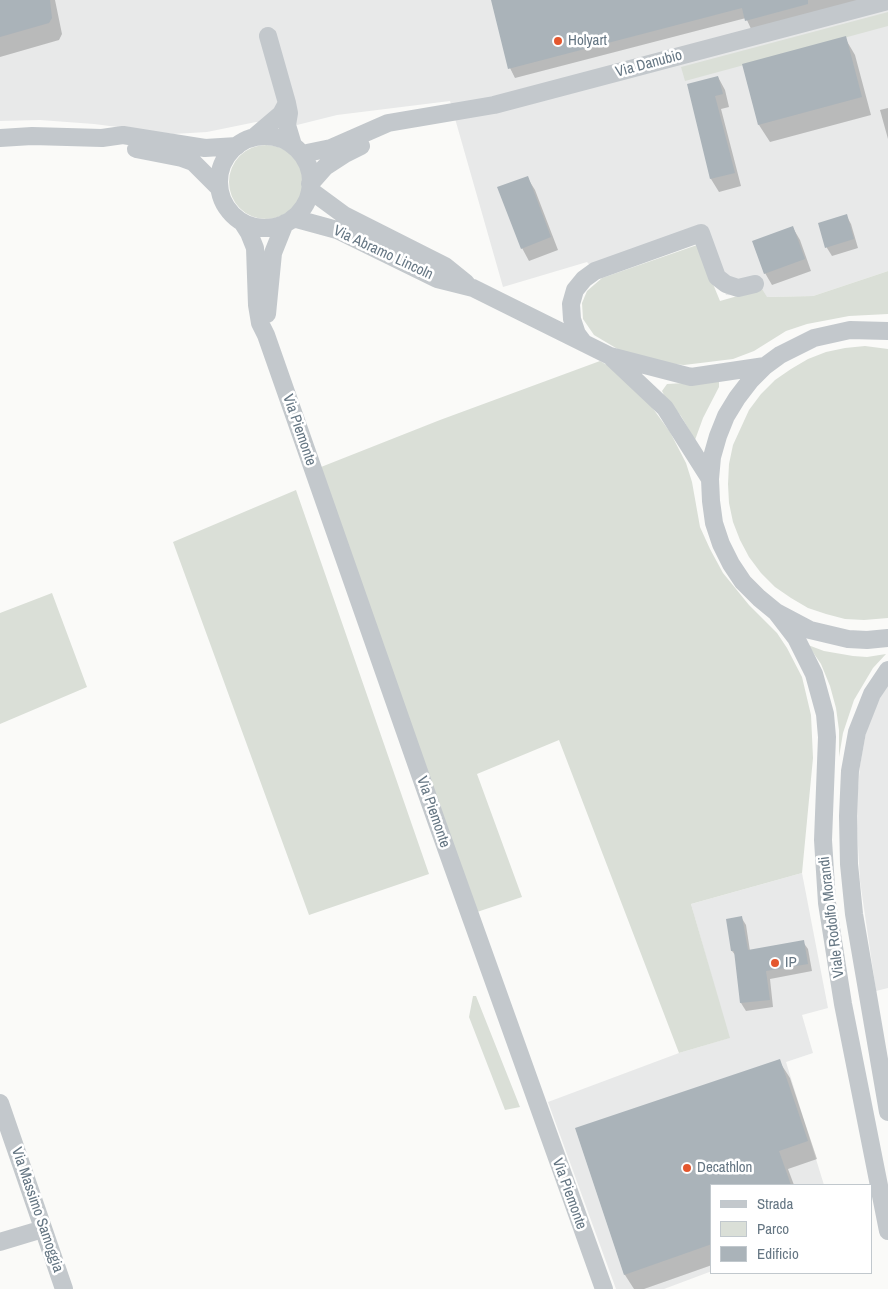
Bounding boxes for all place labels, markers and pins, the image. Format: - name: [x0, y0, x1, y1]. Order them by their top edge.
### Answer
- place label: Holyart: [568, 32, 607, 50]
- marker: Holyart: [552, 35, 564, 47]
- place label: IP: [785, 954, 797, 972]
- marker: IP: [769, 957, 781, 969]
- place label: Decathlon: [697, 1159, 752, 1177]
- marker: Decathlon: [681, 1162, 693, 1174]

